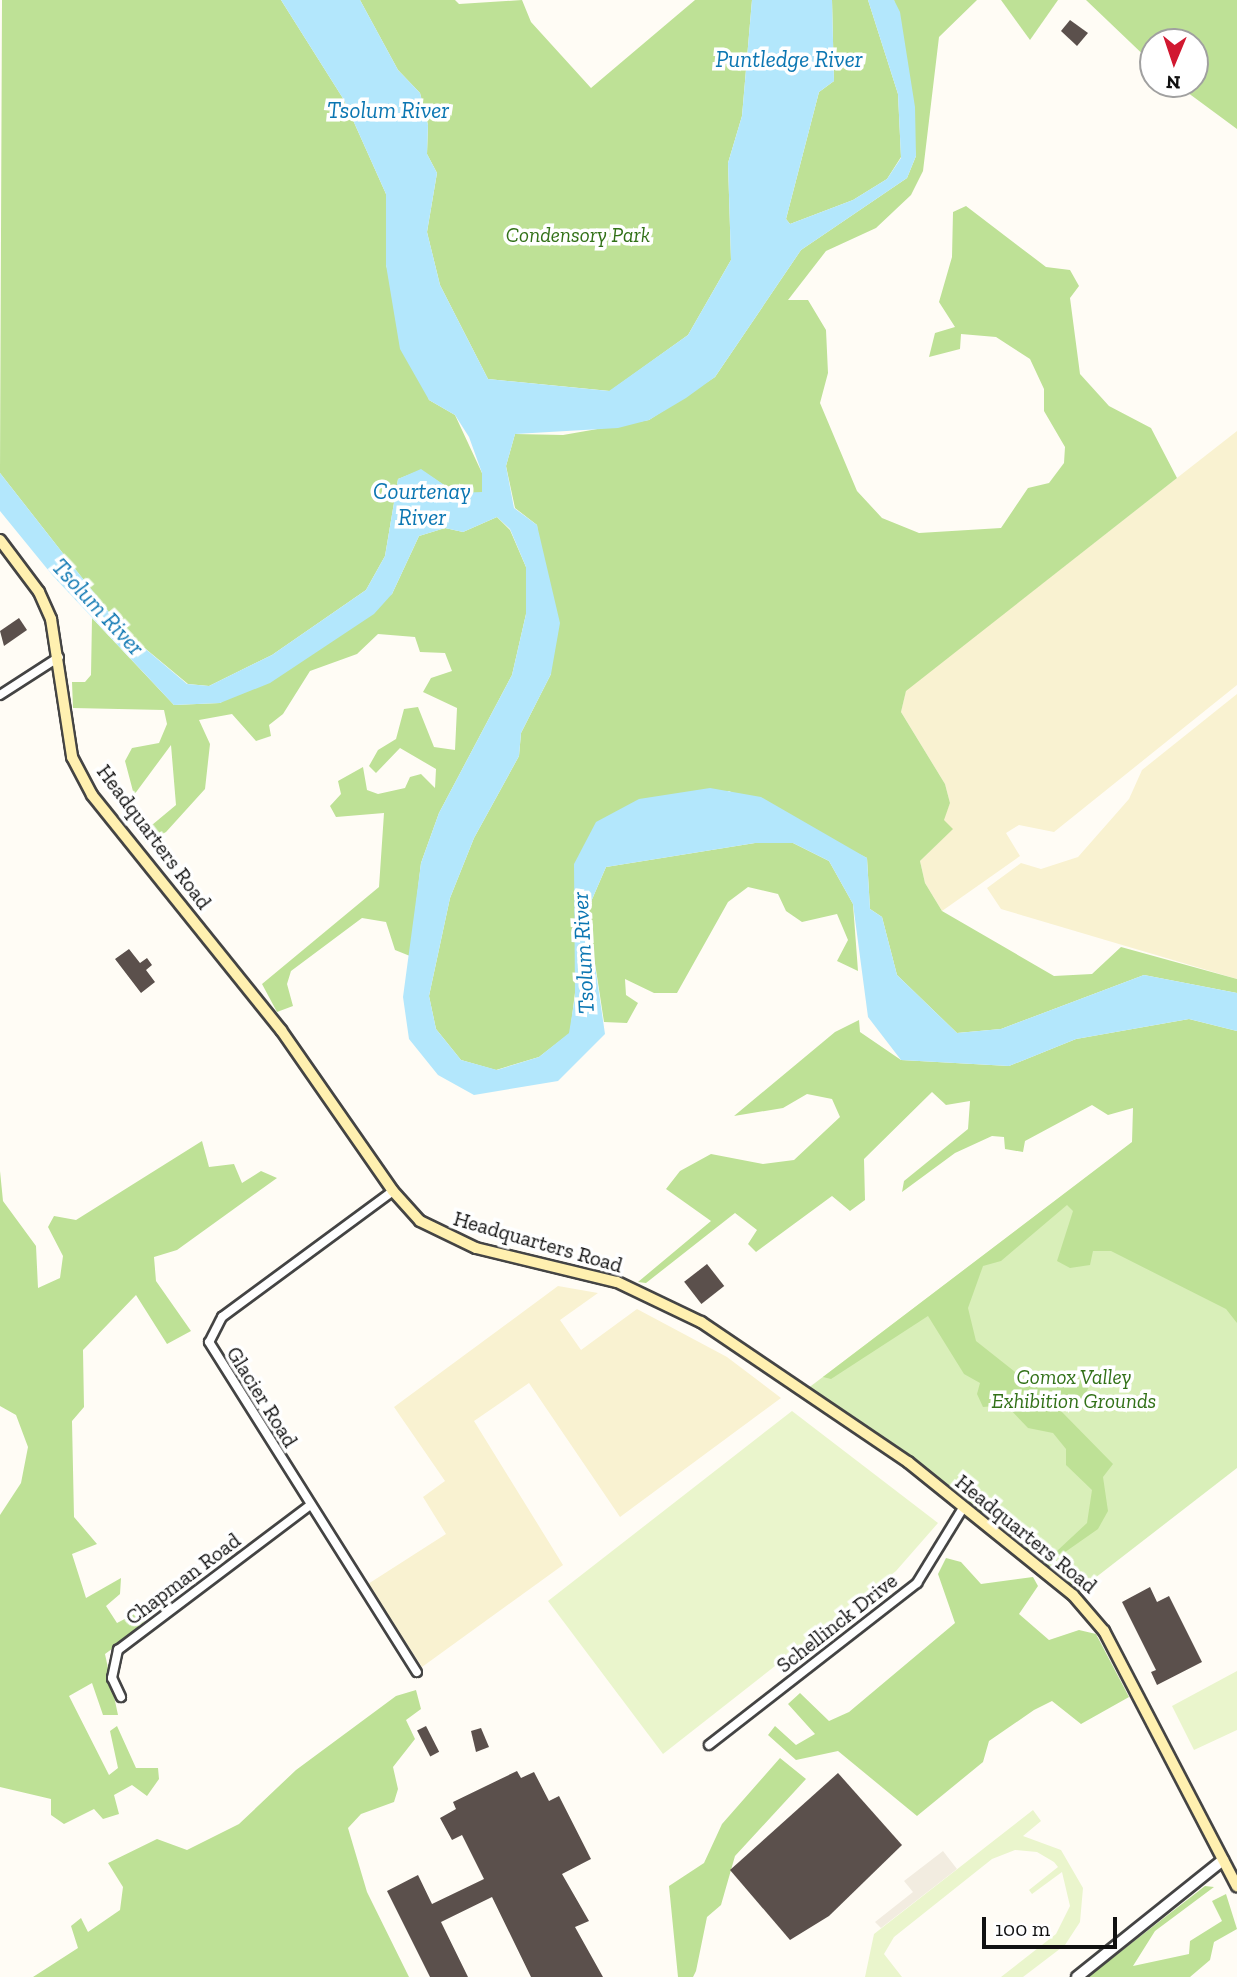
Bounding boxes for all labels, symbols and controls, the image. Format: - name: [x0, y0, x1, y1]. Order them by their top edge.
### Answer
- north arrow: [1139, 28, 1209, 98]
- water label: Puntledge River: [715, 45, 863, 73]
- text: N: [1166, 71, 1181, 94]
- water label: Tsolum River: [327, 96, 449, 124]
- park label: Condensory Park: [506, 222, 650, 248]
- water label: Courtenay River: [373, 477, 471, 531]
- water label: Tsolum River: [46, 553, 150, 661]
- street label: Headquarters Road: [91, 760, 217, 914]
- water label: Tsolum River: [566, 891, 600, 1015]
- street label: Headquarters Road: [451, 1206, 625, 1278]
- street label: Glacier Road: [221, 1342, 303, 1452]
- park label: Comox Valley Exhibition Grounds: [992, 1364, 1156, 1414]
- street label: Headquarters Road: [950, 1469, 1102, 1599]
- street label: Chapman Road: [121, 1528, 245, 1630]
- street label: Schellinck Drive: [772, 1568, 902, 1678]
- scale bar: [985, 1904, 1120, 1948]
- text: 100 m: [995, 1916, 1050, 1941]

